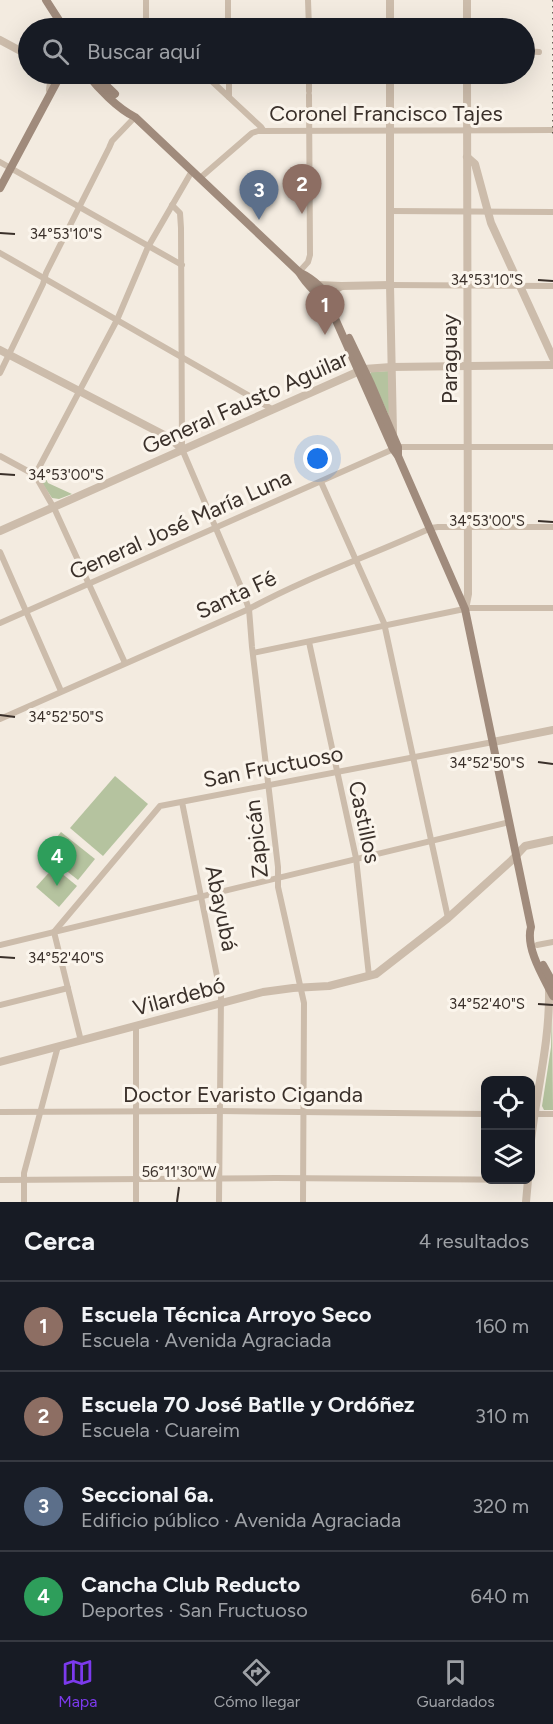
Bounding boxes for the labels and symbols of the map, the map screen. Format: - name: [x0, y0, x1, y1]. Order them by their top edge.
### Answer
- street label: Coronel Francisco Tajes: [269, 100, 503, 127]
- pin: 2: [282, 164, 322, 214]
- pin: 3: [240, 170, 278, 220]
- text: 34°53'10"S: [30, 225, 102, 243]
- text: 34°53'10"S: [451, 271, 523, 289]
- pin: 1: [306, 286, 344, 335]
- street label: Paraguay: [436, 313, 463, 404]
- street label: General Fausto Aguilar: [138, 345, 353, 460]
- your location: [303, 444, 332, 473]
- street label: General José María Luna: [65, 463, 295, 586]
- text: 34°53'00"S: [28, 466, 104, 484]
- text: 34°53'00"S: [449, 512, 525, 530]
- street label: Santa Fé: [192, 564, 281, 625]
- text: 34°52'50"S: [28, 708, 104, 726]
- street label: San Fructuoso: [201, 740, 345, 793]
- text: 34°52'50"S: [449, 754, 525, 772]
- street label: Castillos: [343, 778, 386, 866]
- street label: Zapicán: [239, 798, 274, 880]
- pin: 4: [38, 836, 76, 886]
- street label: Abayubá: [199, 863, 244, 953]
- text: 34°52'40"S: [28, 949, 104, 967]
- street label: Vilardebó: [130, 971, 228, 1022]
- text: 34°52'40"S: [449, 995, 525, 1013]
- street label: Doctor Evaristo Ciganda: [123, 1081, 363, 1108]
- text: 56°11'30"W: [141, 1163, 217, 1181]

